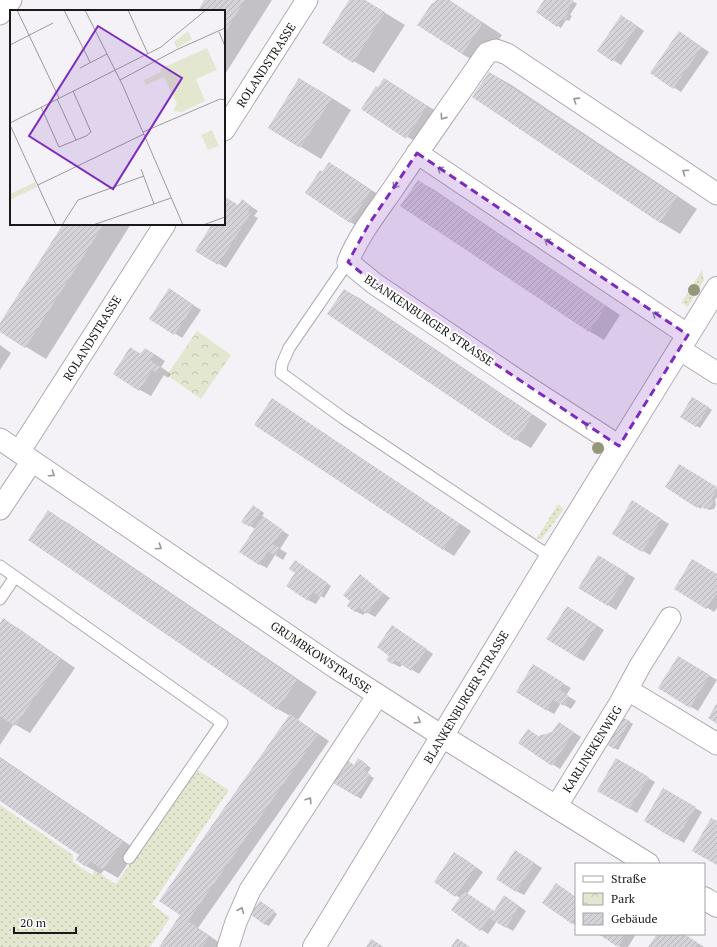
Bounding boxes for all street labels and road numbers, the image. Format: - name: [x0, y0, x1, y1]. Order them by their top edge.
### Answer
- street label: ROLANDSTRASSE: [233, 20, 299, 110]
- street label: BLANKENBURGER STRASSE: [362, 271, 496, 369]
- street label: ROLANDSTRASSE: [60, 293, 124, 383]
- street label: GRUMBKOWSTRASSE: [268, 618, 374, 696]
- street label: BLANKENBURGER STRASSE: [420, 628, 512, 766]
- street label: KARLINEKENWEG: [559, 702, 625, 795]

